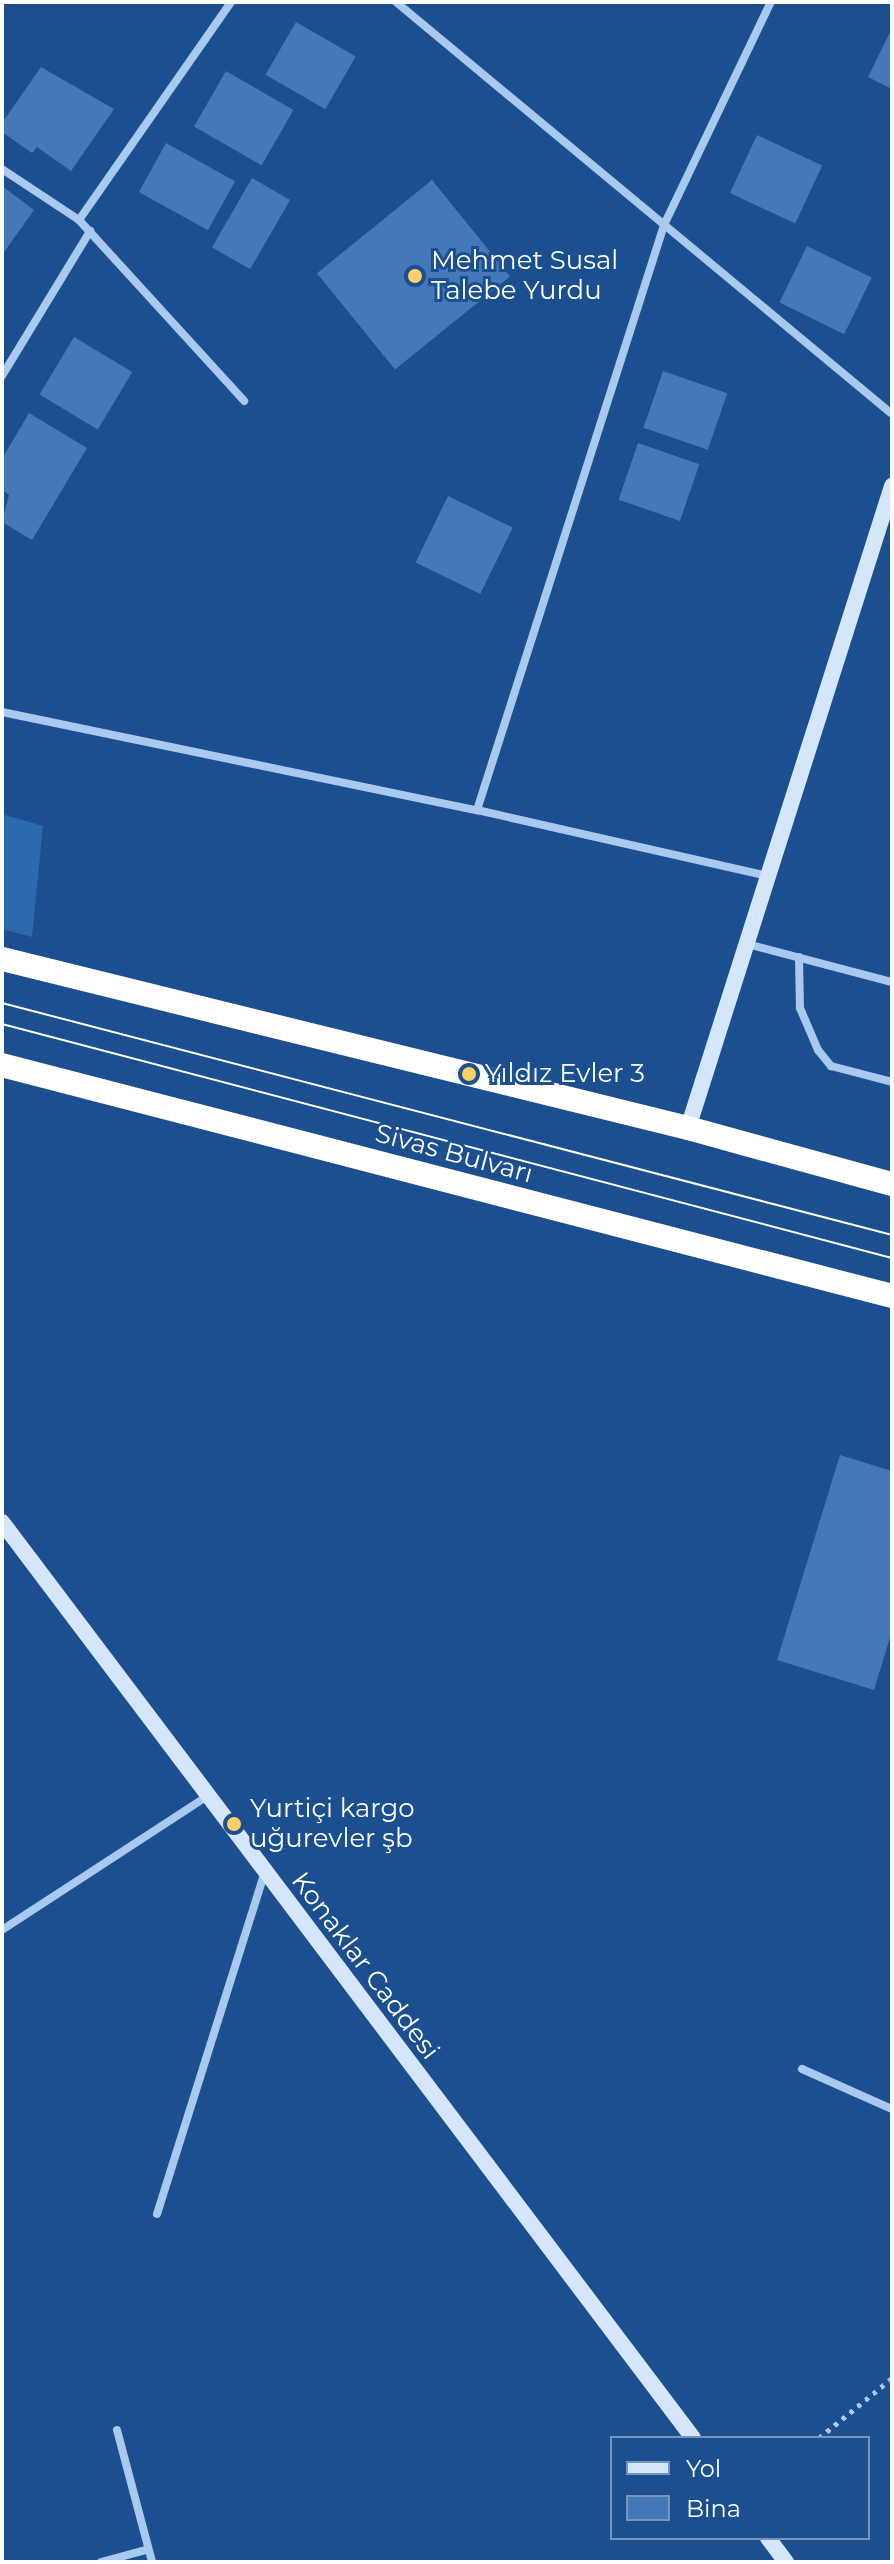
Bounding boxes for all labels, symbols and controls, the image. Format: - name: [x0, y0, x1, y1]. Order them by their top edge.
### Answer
- place label: Mehmet Susal Talebe Yurdu: [431, 245, 618, 306]
- marker: Mehmet Susal Talebe Yurdu: [406, 267, 424, 285]
- place label: Yıldız Evler 3: [485, 1058, 645, 1090]
- marker: Yıldız Evler 3: [460, 1065, 478, 1083]
- street label: Sivas Bulvarı: [372, 1118, 536, 1190]
- place label: Yurtiçi kargo uğurevler şb: [250, 1793, 415, 1854]
- marker: Yurtiçi kargo uğurevler şb: [225, 1815, 243, 1833]
- street label: Konaklar Caddesi: [284, 1866, 446, 2066]
- legend: [610, 2436, 870, 2540]
- text: Yol: [686, 2454, 721, 2483]
- text: Bina: [686, 2494, 741, 2523]

